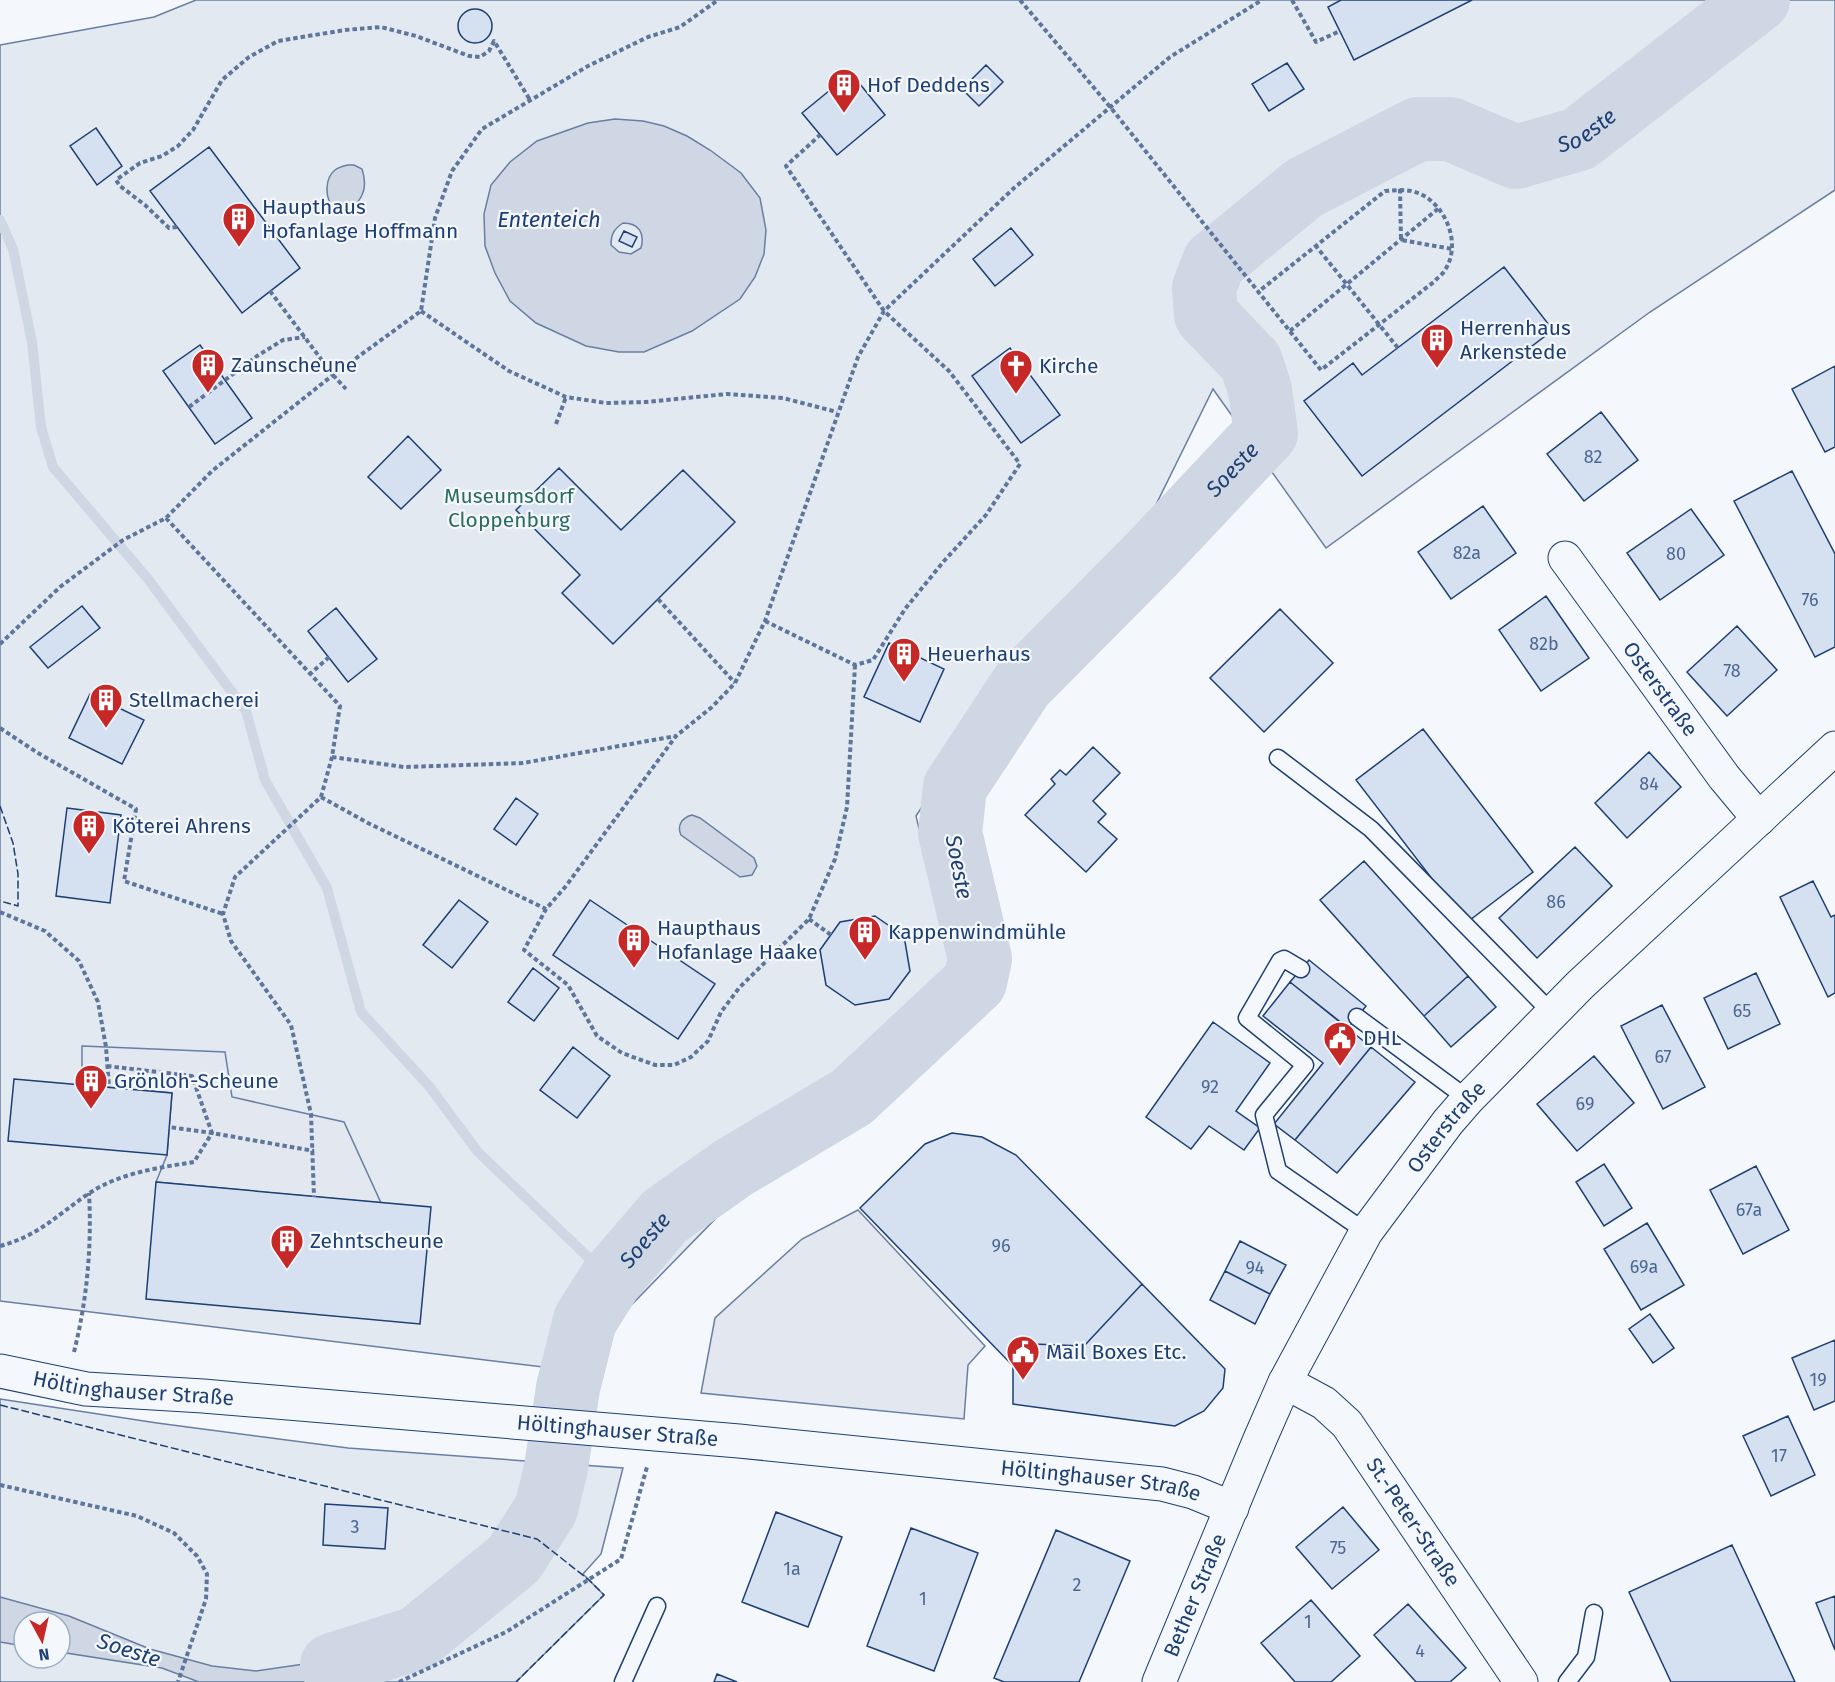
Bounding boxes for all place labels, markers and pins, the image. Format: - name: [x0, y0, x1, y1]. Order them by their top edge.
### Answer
- building icon: Hof Deddens: [826, 67, 862, 114]
- place label: Hof Deddens: [867, 72, 990, 98]
- place label: Haupthaus Hofanlage Hoffmann: [262, 194, 458, 244]
- building icon: Haupthaus Hofanlage Hoffmann: [221, 201, 257, 248]
- place label: Herrenhaus Arkenstede: [1460, 315, 1571, 365]
- building icon: Herrenhaus Arkenstede: [1419, 322, 1455, 369]
- building icon: Zaunscheune: [190, 347, 226, 394]
- church icon: Kirche: [998, 348, 1034, 395]
- place label: Zaunscheune: [231, 352, 357, 378]
- place label: Kirche: [1039, 353, 1099, 379]
- building icon: Heuerhaus: [886, 636, 922, 683]
- place label: Heuerhaus: [927, 641, 1030, 667]
- building icon: Stellmacherei: [88, 682, 124, 729]
- place label: Stellmacherei: [129, 687, 260, 713]
- building icon: Köterei Ahrens: [71, 808, 107, 855]
- place label: Köterei Ahrens: [112, 813, 251, 839]
- building icon: Kappenwindmühle: [847, 914, 883, 961]
- place label: Haupthaus Hofanlage Haake: [657, 915, 818, 965]
- place label: Kappenwindmühle: [888, 919, 1066, 945]
- building icon: Haupthaus Hofanlage Haake: [616, 922, 652, 969]
- public building icon: DHL: [1322, 1020, 1358, 1067]
- place label: DHL: [1363, 1025, 1402, 1051]
- building icon: Grönloh-Scheune: [73, 1063, 109, 1110]
- place label: Grönloh-Scheune: [114, 1068, 279, 1094]
- building icon: Zehntscheune: [269, 1223, 305, 1270]
- place label: Zehntscheune: [310, 1228, 444, 1254]
- public building icon: Mail Boxes Etc.: [1005, 1334, 1041, 1381]
- place label: Mail Boxes Etc.: [1046, 1339, 1187, 1365]

